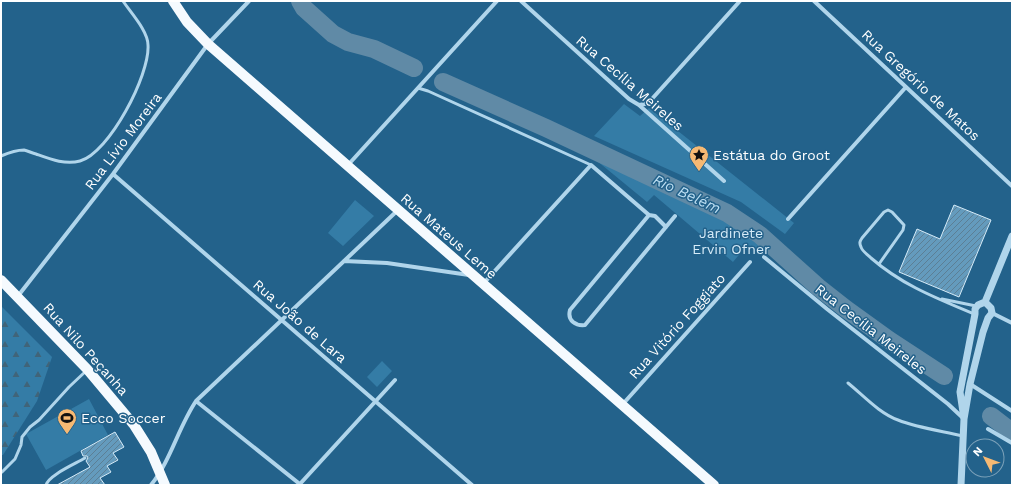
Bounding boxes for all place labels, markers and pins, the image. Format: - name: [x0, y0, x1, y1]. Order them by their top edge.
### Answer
- place icon: Estátua do Groot: [688, 144, 710, 172]
- place label: Estátua do Groot: [713, 147, 830, 163]
- sports icon: Ecco Soccer: [56, 407, 78, 435]
- place label: Ecco Soccer: [81, 410, 166, 426]

